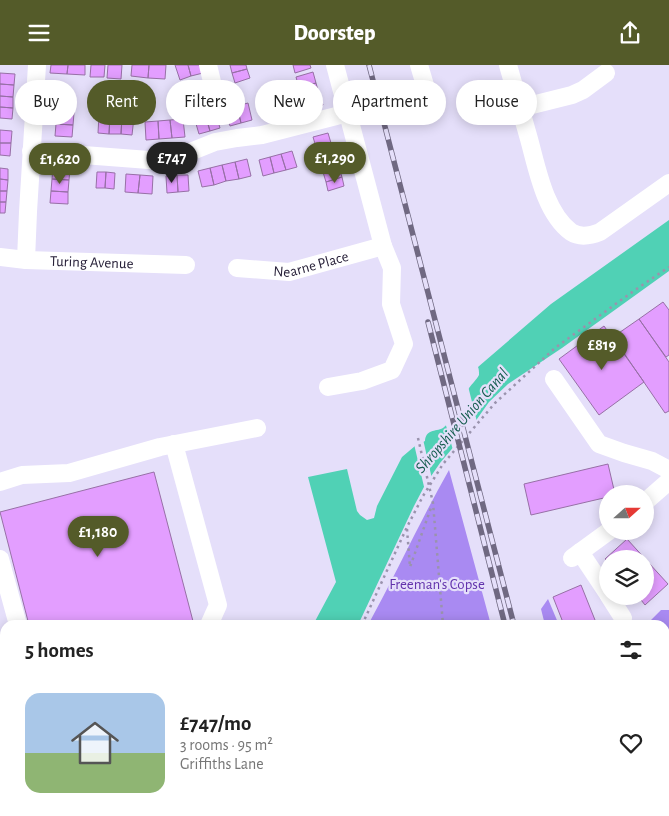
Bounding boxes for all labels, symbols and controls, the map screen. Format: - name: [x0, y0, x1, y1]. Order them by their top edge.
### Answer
- icon: menu: [25, 19, 53, 47]
- icon: share: [616, 19, 644, 47]
- text: Doorstep: [293, 22, 376, 44]
- chip: Buy: [15, 80, 77, 125]
- chip: Rent: [87, 80, 156, 125]
- chip: Filters: [166, 80, 245, 125]
- chip: New: [255, 80, 323, 125]
- chip: Apartment: [333, 80, 446, 125]
- chip: House: [456, 80, 537, 125]
- pin: £747: [142, 141, 202, 184]
- pin: £1,290: [294, 141, 376, 184]
- pin: £1,620: [19, 143, 101, 185]
- text: £747: [157, 150, 187, 166]
- text: £1,290: [315, 150, 355, 166]
- text: £1,620: [40, 151, 80, 167]
- street label: Nearne Place: [273, 249, 350, 280]
- street label: Turing Avenue: [50, 254, 134, 271]
- pin: £819: [572, 329, 632, 371]
- text: £819: [588, 337, 616, 353]
- water label: Shropshire Union Canal: [412, 365, 512, 477]
- north arrow: [599, 485, 654, 540]
- map controls: [599, 485, 654, 605]
- pin: £1,180: [57, 515, 139, 558]
- text: £1,180: [79, 524, 117, 540]
- button: layers: [599, 550, 654, 605]
- park label: Freeman's Copse: [389, 577, 485, 592]
- icon: filters: [617, 636, 645, 664]
- text: 5 homes: [25, 640, 94, 661]
- icon: home: [65, 713, 125, 773]
- text: £747/mo: [180, 713, 251, 734]
- icon: heart: [617, 729, 645, 757]
- text: 3 rooms · 95 m²: [180, 737, 273, 753]
- text: Griffiths Lane: [180, 756, 264, 772]

